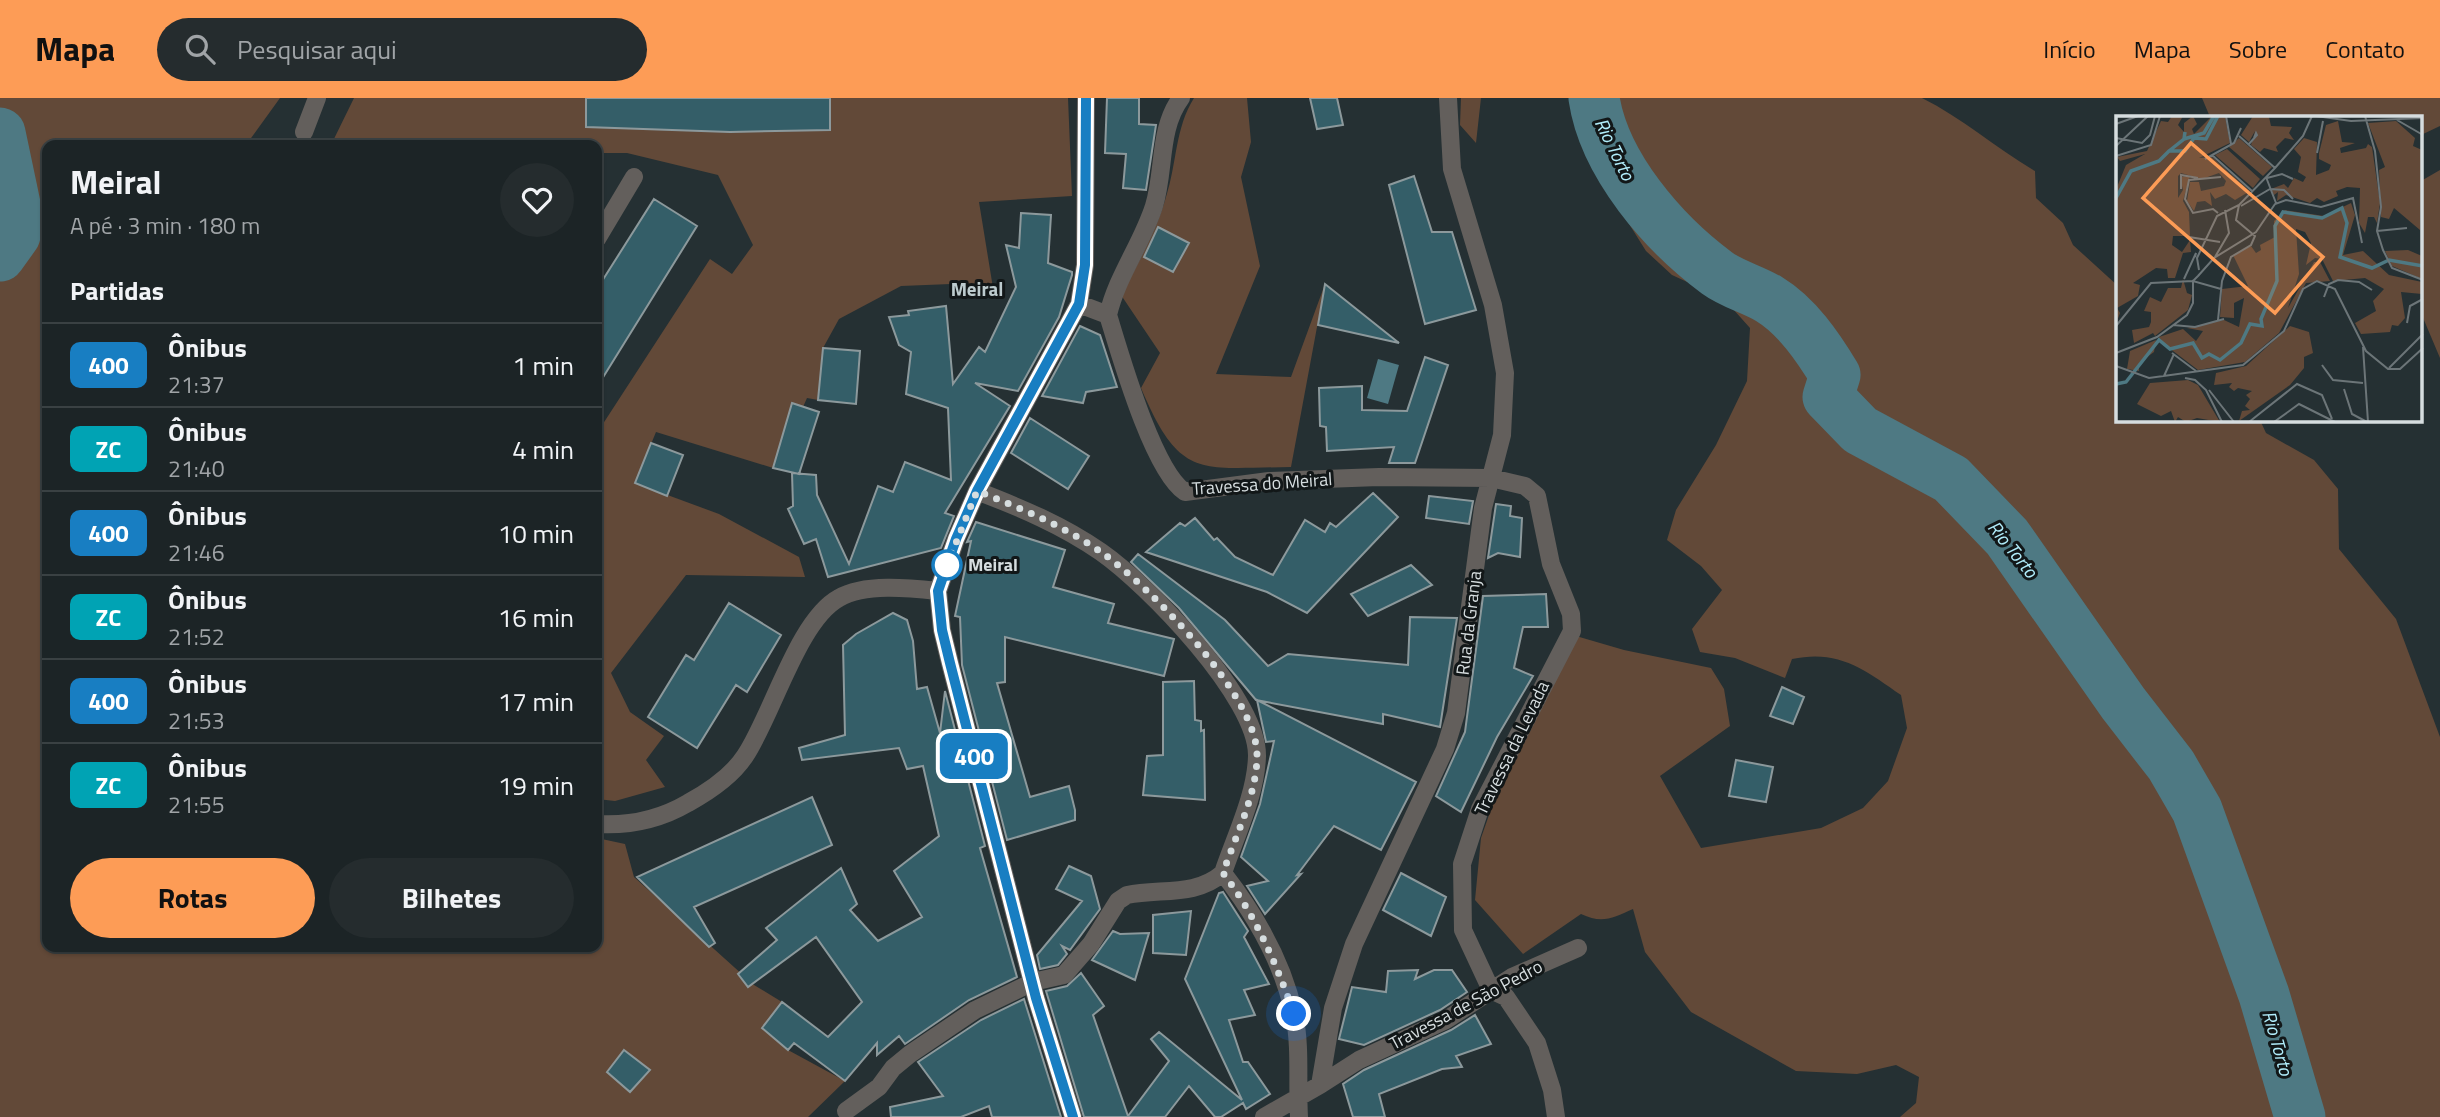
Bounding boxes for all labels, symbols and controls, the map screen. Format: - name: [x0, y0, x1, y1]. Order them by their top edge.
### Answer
- search box: [157, 18, 647, 81]
- text: Mapa: [35, 24, 115, 74]
- icon: search: [181, 30, 219, 68]
- text: Pesquisar aqui: [237, 30, 397, 69]
- text: Início: [2043, 31, 2096, 67]
- text: Mapa: [2134, 31, 2191, 67]
- text: Sobre: [2229, 31, 2287, 67]
- text: Contato: [2325, 31, 2405, 67]
- water label: Rio Torto: [1588, 113, 1643, 186]
- inset map: [2116, 116, 2422, 422]
- text: Meiral: [70, 157, 162, 207]
- button: heart: [500, 163, 574, 237]
- text: A pé · 3 min · 180 m: [70, 208, 260, 243]
- text: Partidas: [70, 271, 164, 310]
- district label: Meiral: [951, 274, 1003, 303]
- text: Ônibus: [168, 328, 247, 367]
- text: 1 min: [512, 346, 574, 385]
- text: 400: [88, 347, 129, 383]
- text: 21:37: [168, 367, 225, 402]
- text: Ônibus: [168, 412, 247, 451]
- text: 4 min: [512, 430, 574, 469]
- text: ZC: [96, 431, 121, 467]
- text: 21:40: [168, 451, 225, 486]
- street label: Travessa do Meiral: [1191, 465, 1333, 502]
- text: Ônibus: [168, 496, 247, 535]
- text: 10 min: [498, 514, 574, 553]
- water label: Rio Torto: [1981, 514, 2046, 584]
- text: 400: [88, 515, 129, 551]
- text: 21:46: [168, 535, 225, 570]
- marker: Meiral: [932, 550, 962, 580]
- place label: Meiral: [968, 551, 1018, 578]
- street label: Rua da Granja: [1449, 569, 1488, 677]
- text: Ônibus: [168, 580, 247, 619]
- text: 16 min: [498, 598, 574, 637]
- text: ZC: [96, 599, 121, 635]
- text: 21:52: [168, 619, 225, 654]
- text: Ônibus: [168, 664, 247, 703]
- street label: Travessa da Levada: [1467, 676, 1556, 820]
- text: 17 min: [498, 682, 574, 721]
- text: 400: [88, 683, 129, 719]
- text: 21:53: [168, 703, 225, 738]
- line badge: 400: [934, 733, 1014, 779]
- text: 400: [954, 738, 994, 774]
- text: Ônibus: [168, 748, 247, 787]
- text: 19 min: [498, 766, 574, 805]
- text: ZC: [96, 767, 121, 803]
- text: 21:55: [168, 787, 225, 822]
- button: Rotas: [70, 858, 315, 938]
- button: Bilhetes: [329, 858, 574, 938]
- street label: Travessa de São Pedro: [1384, 953, 1547, 1056]
- your location: [1276, 996, 1311, 1031]
- water label: Rio Torto: [2255, 1007, 2302, 1079]

